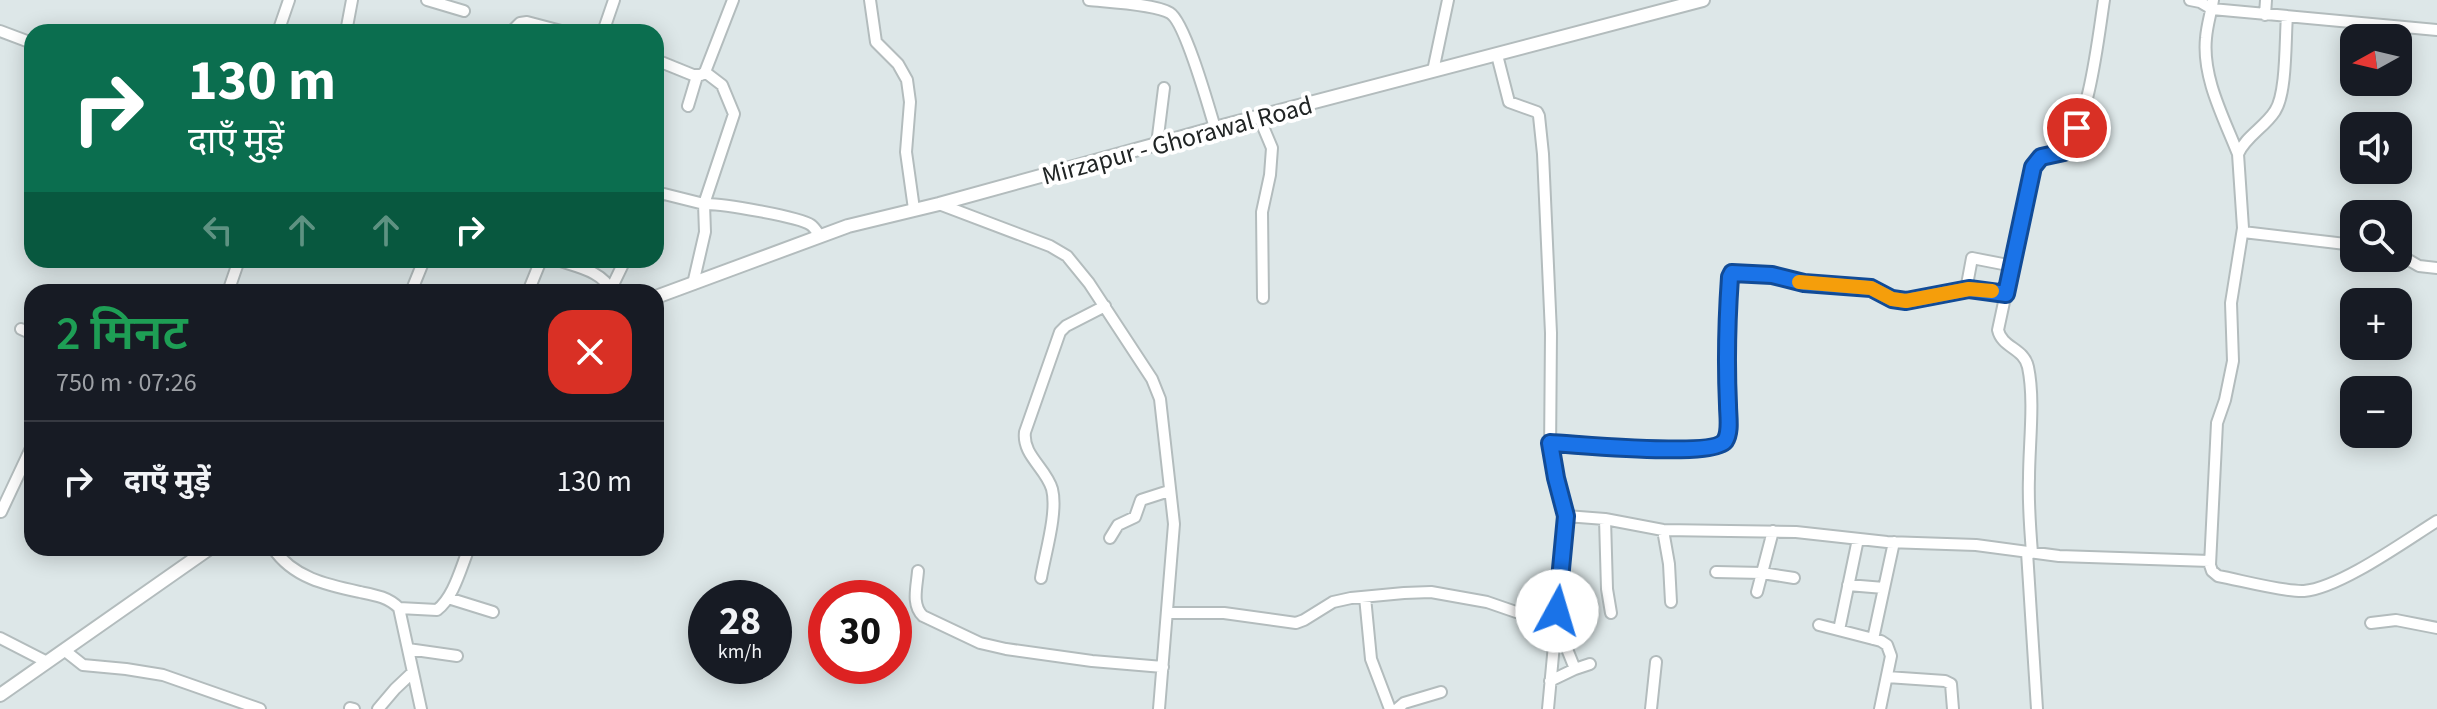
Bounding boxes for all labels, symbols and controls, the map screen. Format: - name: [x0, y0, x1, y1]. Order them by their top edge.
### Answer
- north arrow: [2340, 24, 2412, 96]
- map controls: [2340, 24, 2412, 448]
- text: 130 m: [188, 42, 336, 121]
- icon: right: [56, 56, 160, 160]
- street label: Mirzapur - Ghorawal Road: [1038, 87, 1317, 194]
- pin: [2043, 94, 2111, 162]
- icon: arrive: [2055, 106, 2099, 150]
- button: sound: [2340, 112, 2412, 184]
- text: दाएँ मुड़ें: [188, 116, 284, 167]
- button: search: [2340, 200, 2412, 272]
- icon: left: [196, 208, 240, 252]
- icon: ahead: [280, 208, 324, 252]
- icon: ahead: [364, 208, 408, 252]
- icon: right: [448, 208, 492, 252]
- button: +: [2340, 288, 2412, 360]
- text: 2 मिनट: [56, 300, 188, 368]
- button: close: [548, 310, 632, 394]
- text: 750 m · 07:26: [56, 364, 197, 401]
- button: −: [2340, 376, 2412, 448]
- icon: right: [56, 459, 100, 503]
- text: दाएँ मुड़ें: [124, 460, 211, 503]
- text: 130 m: [556, 460, 632, 503]
- position arrow: [1515, 569, 1599, 653]
- speed limit sign: 30: [808, 580, 912, 684]
- text: 28: [719, 593, 761, 650]
- text: km/h: [718, 638, 762, 666]

